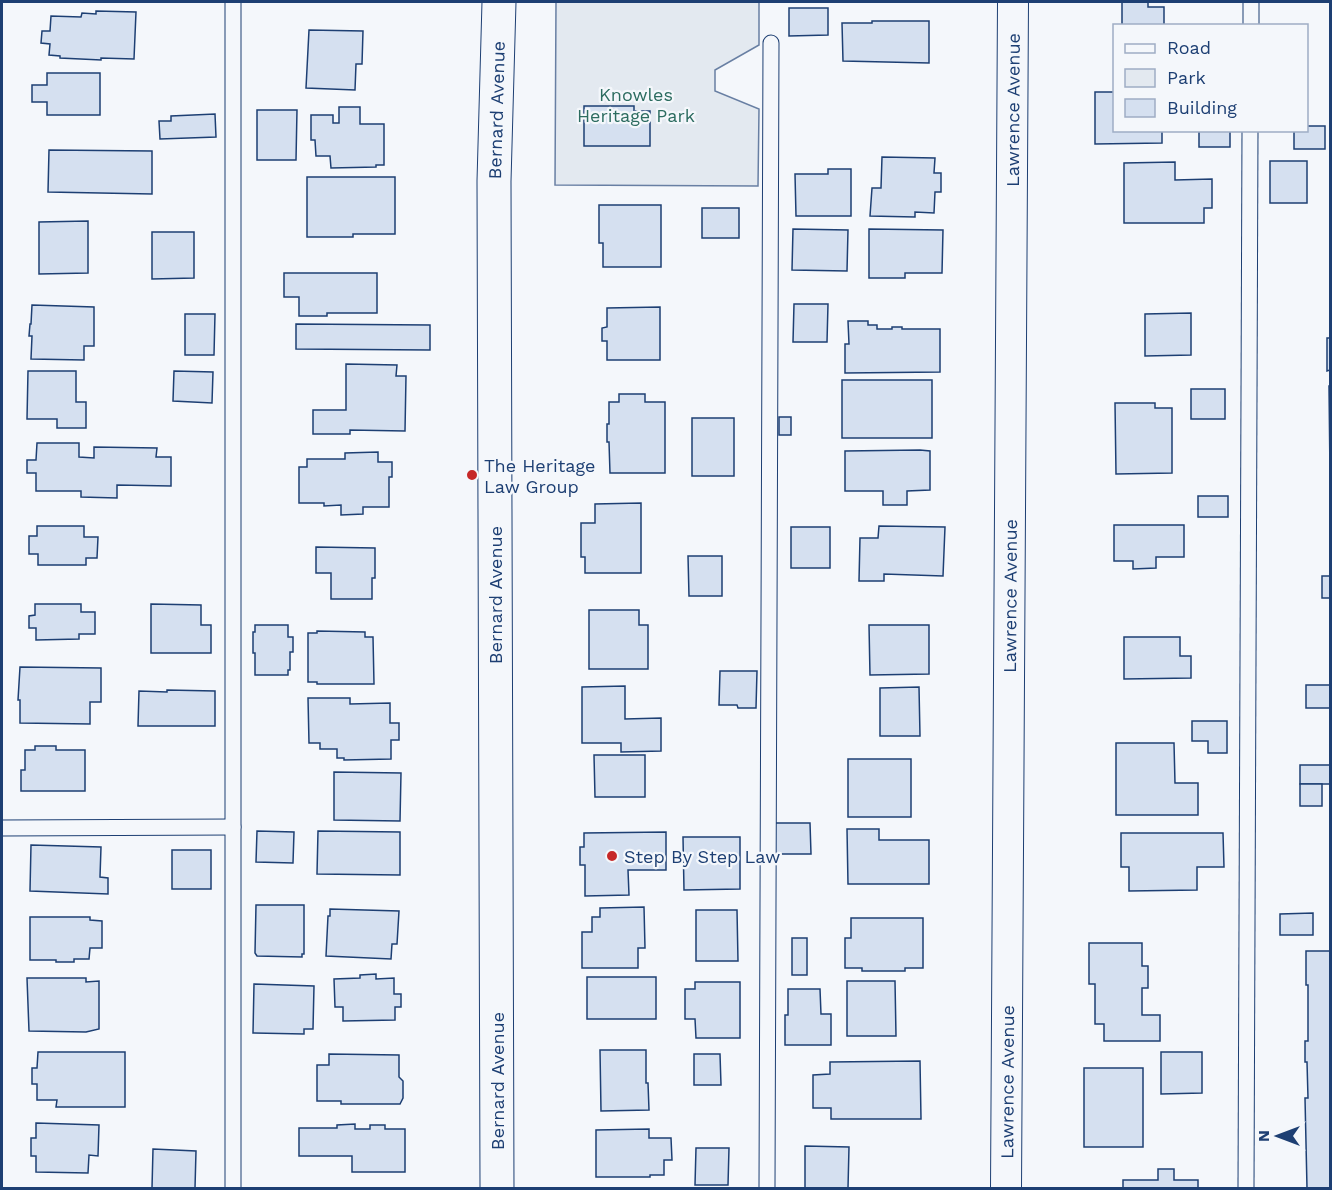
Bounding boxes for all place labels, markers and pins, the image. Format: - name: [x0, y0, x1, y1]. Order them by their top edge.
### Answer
- place label: The Heritage Law Group: [484, 455, 595, 497]
- marker: The Heritage Law Group: [465, 468, 479, 482]
- place label: Step By Step Law: [624, 846, 780, 867]
- marker: Step By Step Law: [605, 849, 619, 863]

